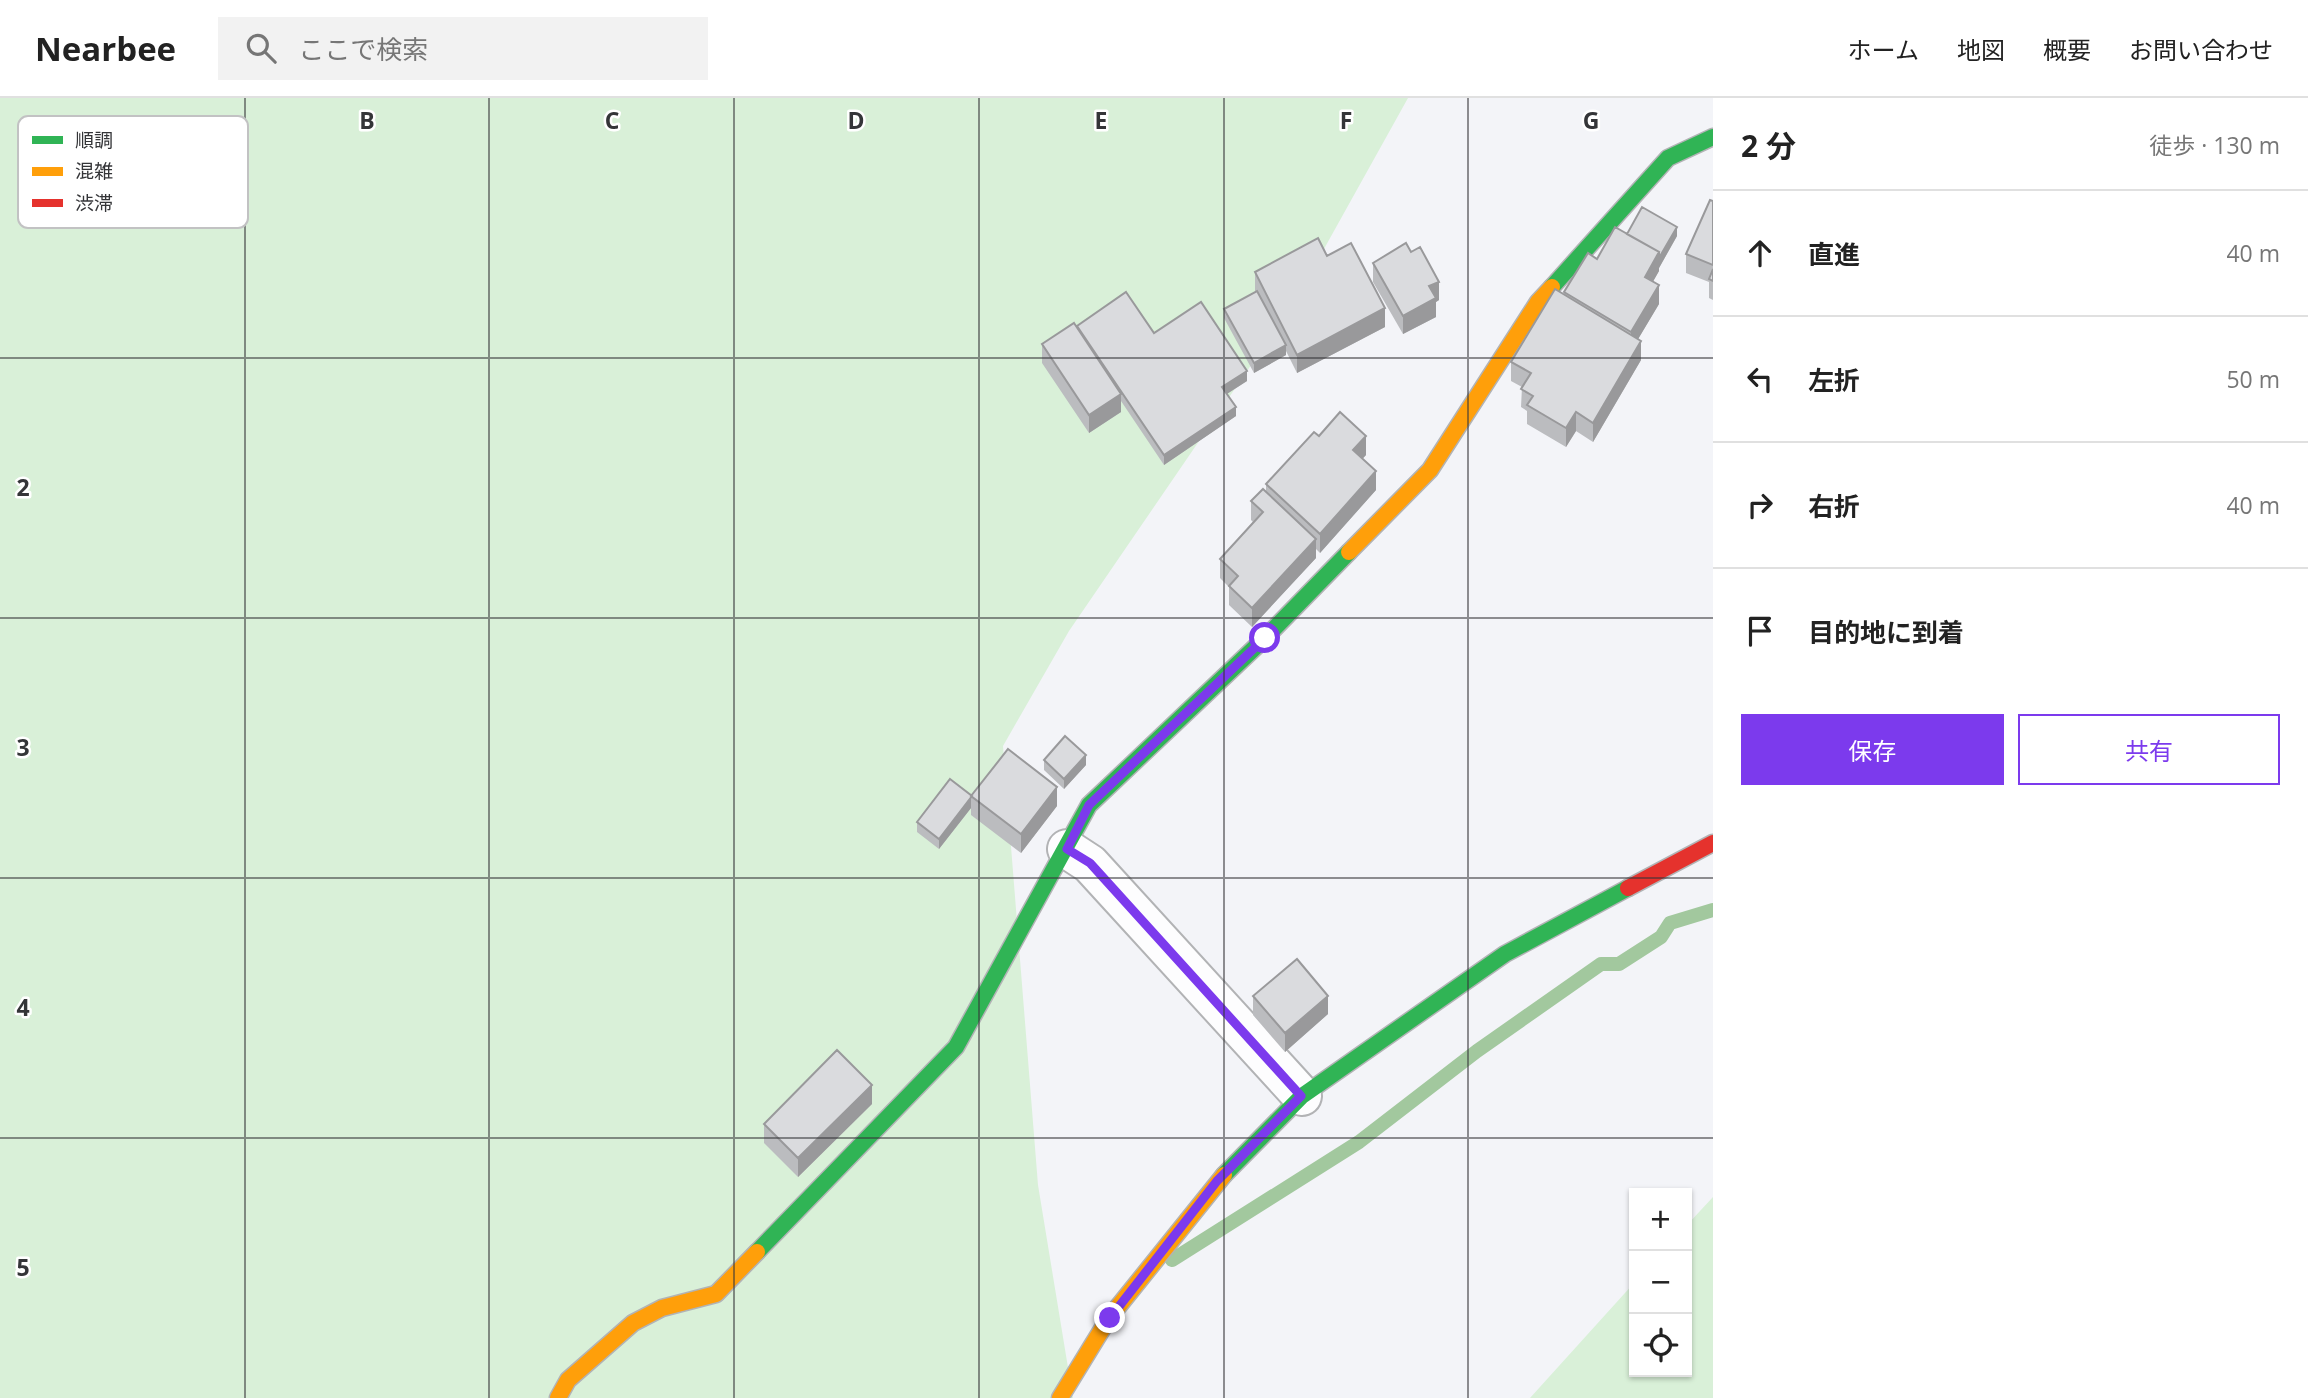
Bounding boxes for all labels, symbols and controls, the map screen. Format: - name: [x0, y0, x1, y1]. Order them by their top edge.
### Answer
- search box: [218, 17, 708, 80]
- text: Nearbee: [35, 26, 176, 71]
- icon: search: [242, 29, 280, 67]
- text: ここで検索: [298, 31, 428, 67]
- text: ホーム: [1848, 33, 1919, 66]
- text: 地図: [1957, 33, 2005, 66]
- text: 概要: [2043, 33, 2091, 66]
- text: お問い合わせ: [2129, 33, 2273, 66]
- text: B: [359, 104, 375, 136]
- text: C: [605, 104, 619, 136]
- text: D: [847, 104, 865, 136]
- text: E: [1095, 104, 1107, 136]
- text: F: [1340, 104, 1352, 136]
- text: G: [1583, 104, 1599, 136]
- legend: [18, 116, 248, 228]
- text: 2 分: [1741, 125, 1796, 166]
- text: 順調: [75, 127, 113, 153]
- text: 徒歩 · 130 m: [2149, 129, 2280, 161]
- text: 混雑: [75, 158, 113, 184]
- text: 渋滞: [75, 190, 113, 216]
- icon: ahead: [1741, 234, 1779, 272]
- text: 直進: [1808, 236, 1860, 272]
- text: 40 m: [2226, 237, 2280, 269]
- icon: left: [1741, 360, 1779, 398]
- text: 左折: [1808, 362, 1860, 398]
- text: 50 m: [2226, 363, 2280, 395]
- text: 2: [16, 471, 30, 503]
- icon: right: [1741, 486, 1779, 524]
- text: 右折: [1808, 488, 1860, 524]
- text: 40 m: [2226, 489, 2280, 521]
- icon: arrive: [1741, 612, 1779, 650]
- text: 目的地に到着: [1808, 614, 1964, 650]
- route start: [1249, 622, 1280, 653]
- button: 保存: [1741, 714, 2004, 785]
- button: 共有: [2018, 714, 2280, 785]
- text: 3: [16, 731, 30, 763]
- text: 4: [16, 991, 30, 1023]
- map controls: [1629, 1188, 1692, 1377]
- button: +: [1629, 1188, 1692, 1251]
- text: 5: [16, 1251, 30, 1283]
- button: −: [1629, 1251, 1692, 1314]
- route end: [1094, 1302, 1125, 1333]
- button: locate: [1629, 1314, 1692, 1377]

